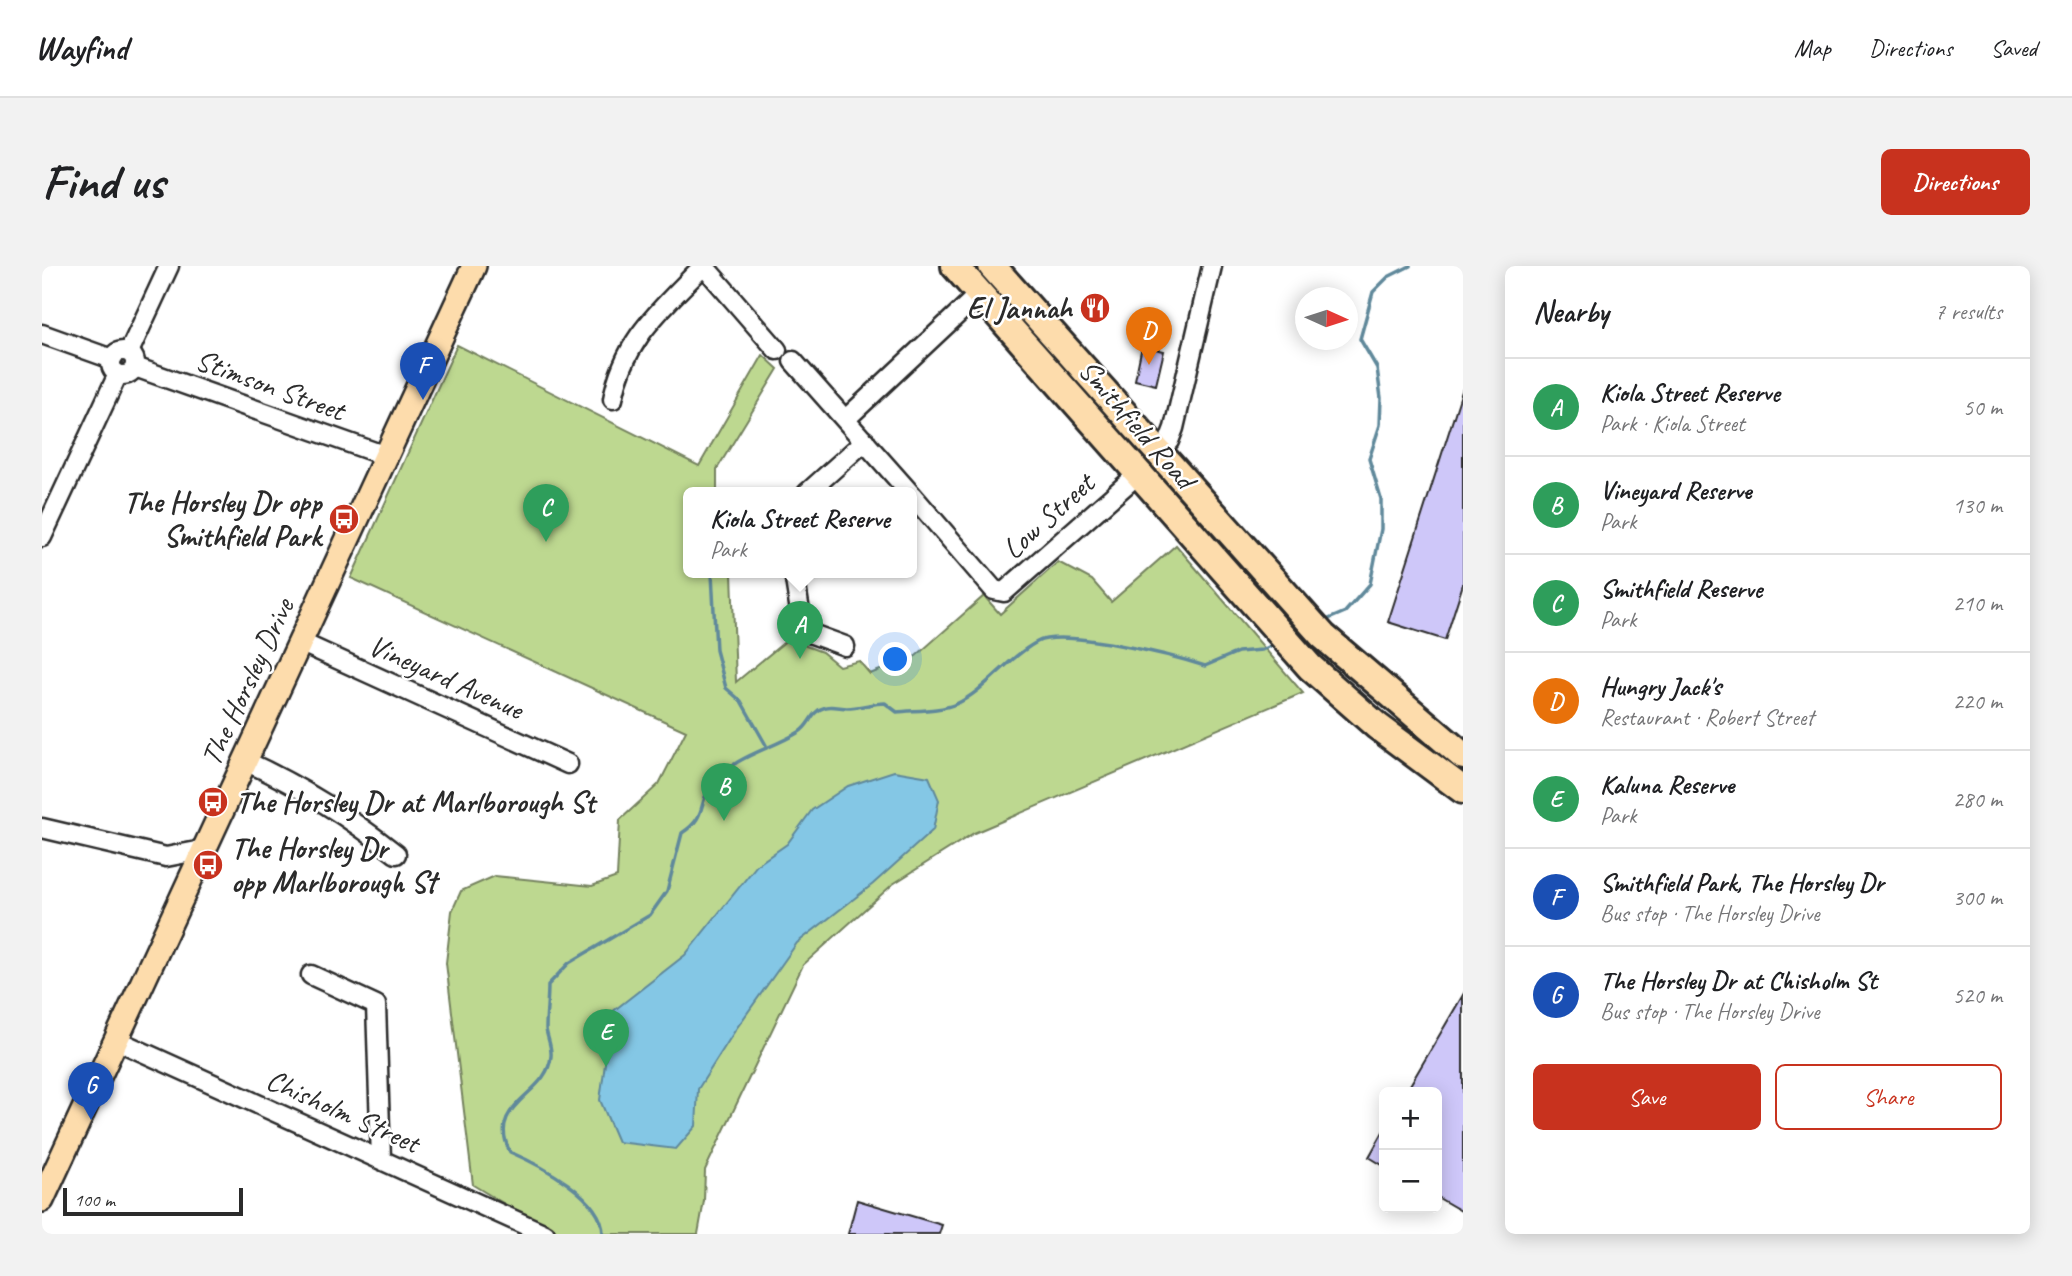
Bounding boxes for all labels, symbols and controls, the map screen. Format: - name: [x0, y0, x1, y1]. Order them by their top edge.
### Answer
- text: Wayfind: [35, 27, 128, 69]
- text: Map: [1794, 33, 1831, 63]
- text: Directions: [1869, 33, 1952, 63]
- text: Saved: [1990, 33, 2037, 63]
- button: Directions: [1881, 149, 2030, 215]
- text: Find us: [42, 151, 164, 213]
- north arrow: [1295, 287, 1358, 350]
- place label: El Jannah: [967, 289, 1074, 327]
- restaurant icon: El Jannah: [1078, 291, 1112, 325]
- text: Nearby: [1533, 293, 1609, 331]
- text: 7 results: [1935, 297, 2002, 326]
- pin: D: [1126, 307, 1172, 365]
- street label: Stimson Street: [190, 341, 352, 431]
- pin: F: [400, 342, 446, 400]
- street label: Smithfield Road: [1070, 351, 1206, 500]
- text: Kiola Street Reserve: [1600, 376, 1780, 409]
- text: A: [1550, 393, 1562, 422]
- text: 50 m: [1963, 393, 2002, 422]
- text: Park · Kiola Street: [1600, 409, 1745, 438]
- street label: Low Street: [994, 463, 1104, 567]
- text: Vineyard Reserve: [1600, 474, 1751, 507]
- place label: The Horsley Dr opp Smithfield Park: [124, 483, 324, 555]
- pin: C: [523, 484, 569, 542]
- popup: [683, 487, 917, 578]
- text: B: [1550, 491, 1562, 520]
- text: 130 m: [1953, 491, 2002, 520]
- bus stop icon: The Horsley Dr opp Smithfield Park: [327, 502, 361, 536]
- text: Kiola Street Reserve: [710, 502, 890, 535]
- text: Park: [1600, 507, 1636, 536]
- text: Park: [710, 535, 747, 564]
- text: Smithfield Reserve: [1600, 572, 1762, 605]
- text: C: [1551, 589, 1561, 618]
- text: 210 m: [1953, 589, 2002, 618]
- street label: The Horsley Drive: [192, 590, 303, 772]
- pin: A: [777, 601, 823, 659]
- text: Park: [1600, 605, 1636, 634]
- street label: Vineyard Avenue: [363, 626, 531, 729]
- your location: [878, 642, 912, 676]
- text: Hungry Jack's: [1600, 670, 1721, 703]
- text: D: [1549, 687, 1563, 716]
- text: 220 m: [1953, 687, 2002, 716]
- text: Restaurant · Robert Street: [1600, 703, 1814, 732]
- pin: B: [701, 763, 747, 821]
- text: Kaluna Reserve: [1600, 768, 1734, 801]
- place label: The Horsley Dr at Marlborough St: [236, 783, 598, 822]
- bus stop icon: The Horsley Dr at Marlborough St: [196, 785, 230, 819]
- text: E: [1550, 785, 1562, 814]
- text: 280 m: [1953, 785, 2002, 814]
- text: Park: [1600, 801, 1636, 830]
- place label: The Horsley Dr opp Marlborough St: [231, 829, 441, 901]
- bus stop icon: The Horsley Dr opp Marlborough St: [191, 848, 225, 882]
- text: Smithfield Park, The Horsley Dr: [1600, 866, 1884, 899]
- text: F: [1551, 883, 1561, 912]
- text: 300 m: [1953, 883, 2002, 912]
- text: Bus stop · The Horsley Drive: [1600, 899, 1819, 928]
- text: The Horsley Dr at Chisholm St: [1600, 964, 1877, 997]
- text: G: [1550, 981, 1562, 1010]
- text: 520 m: [1953, 981, 2002, 1010]
- text: Bus stop · The Horsley Drive: [1600, 997, 1819, 1026]
- pin: E: [583, 1009, 629, 1067]
- street label: Chisholm Street: [261, 1060, 428, 1163]
- pin: G: [68, 1062, 114, 1120]
- button: Save: [1533, 1064, 1761, 1130]
- button: Share: [1775, 1064, 2002, 1130]
- map controls: [1379, 1087, 1442, 1213]
- button: +: [1379, 1087, 1442, 1150]
- button: −: [1379, 1150, 1442, 1213]
- scale bar: [63, 1185, 243, 1217]
- text: 100 m: [74, 1188, 115, 1212]

